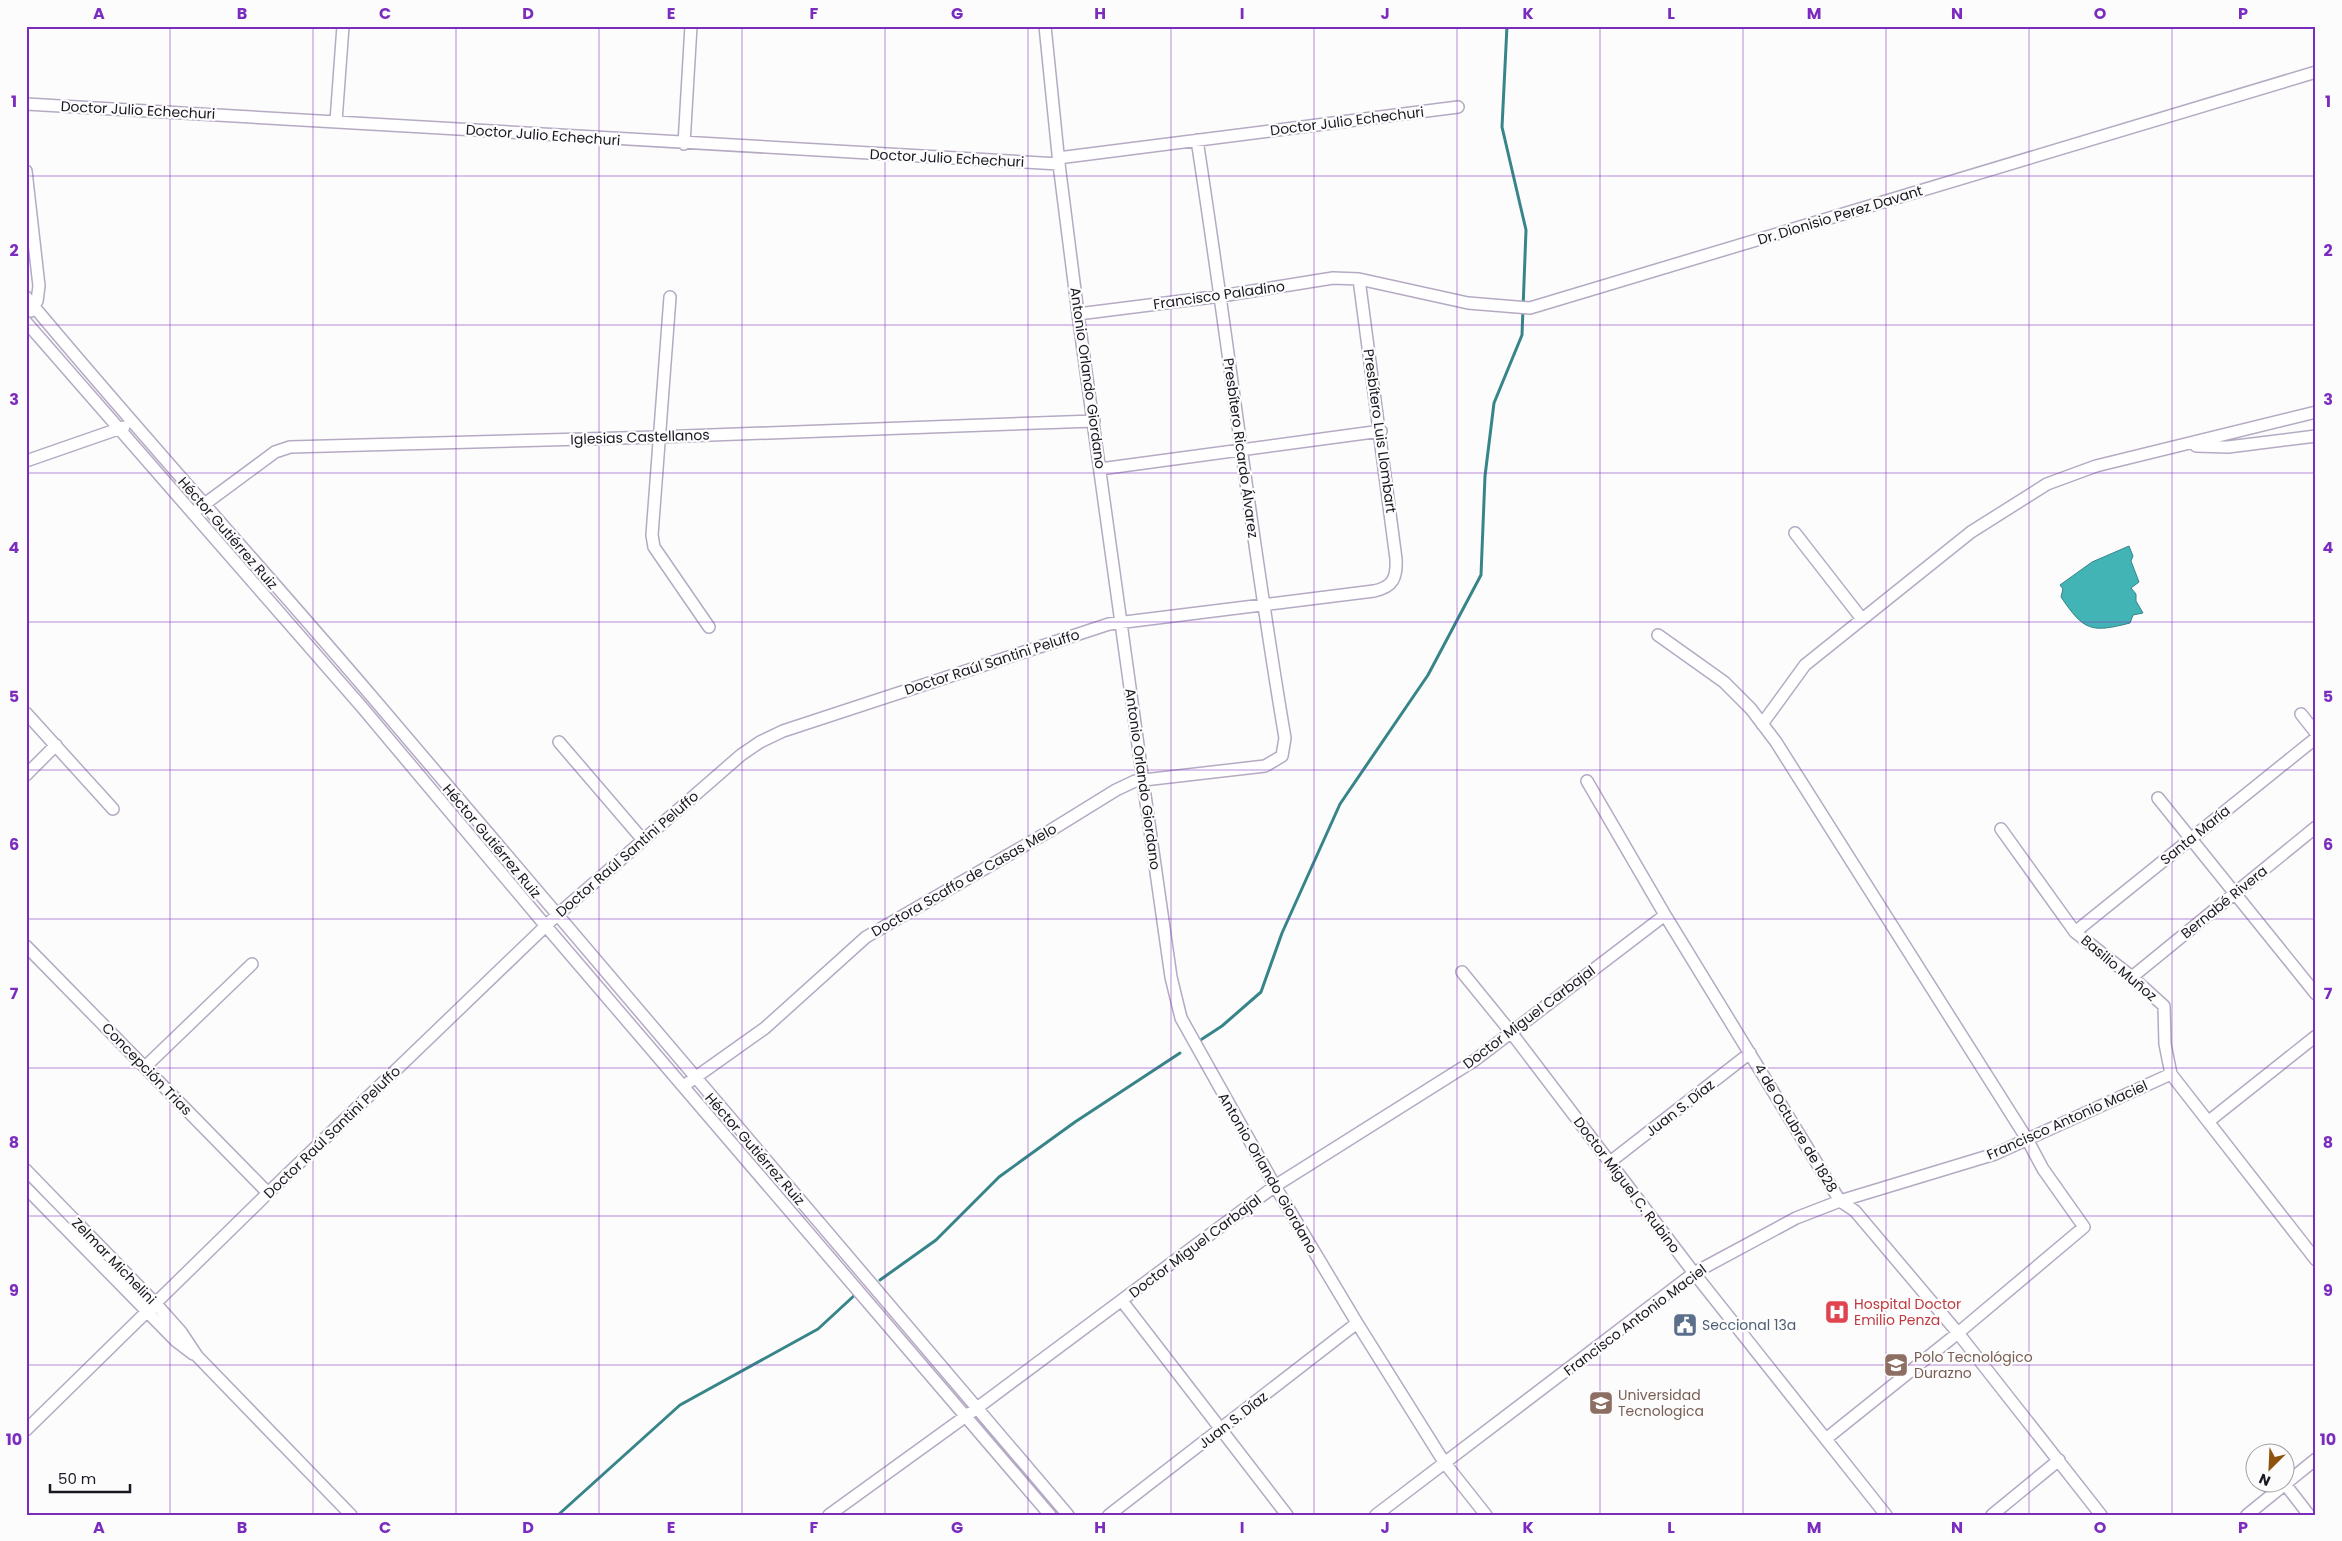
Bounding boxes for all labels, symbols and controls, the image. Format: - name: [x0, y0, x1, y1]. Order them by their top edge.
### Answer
- text: A: [93, 2, 105, 25]
- text: B: [237, 2, 247, 25]
- text: C: [379, 2, 391, 25]
- text: D: [522, 2, 534, 25]
- text: E: [667, 2, 675, 25]
- text: F: [810, 2, 819, 25]
- text: G: [951, 2, 963, 25]
- text: H: [1094, 2, 1106, 25]
- text: I: [1240, 2, 1244, 25]
- text: J: [1380, 2, 1390, 25]
- text: K: [1522, 2, 1534, 25]
- text: L: [1667, 2, 1675, 25]
- text: M: [1807, 2, 1821, 25]
- text: N: [1951, 2, 1963, 25]
- text: O: [2094, 2, 2107, 25]
- text: P: [2238, 2, 2248, 25]
- text: 1: [11, 90, 17, 113]
- text: 1: [2325, 90, 2331, 113]
- street label: Doctor Julio Echechuri: [60, 96, 216, 124]
- street label: Doctor Julio Echechuri: [1269, 102, 1425, 140]
- street label: Doctor Julio Echechuri: [465, 120, 621, 150]
- street label: Doctor Julio Echechuri: [869, 144, 1025, 172]
- street label: Dr. Dionisio Perez Davant: [1755, 180, 1925, 250]
- text: 2: [9, 239, 19, 262]
- text: 2: [2323, 239, 2333, 262]
- street label: Francisco Paladino: [1152, 276, 1286, 314]
- street label: Antonio Orlando Giordano: [1065, 286, 1111, 470]
- street label: Presbítero Luis Llombart: [1359, 348, 1401, 514]
- street label: Presbítero Ricardo Álvarez: [1218, 357, 1264, 539]
- text: 3: [9, 388, 19, 411]
- text: 3: [2323, 388, 2333, 411]
- street label: Iglesias Castellanos: [570, 425, 710, 449]
- street label: Héctor Gutiérrez Ruiz: [173, 472, 283, 594]
- text: 4: [9, 536, 20, 559]
- text: 4: [2323, 536, 2334, 559]
- street label: Doctor Raúl Santini Peluffo: [902, 624, 1082, 700]
- text: 5: [9, 685, 19, 708]
- text: 5: [2323, 685, 2333, 708]
- street label: Antonio Orlando Giordano: [1120, 687, 1166, 871]
- street label: Héctor Gutiérrez Ruiz: [438, 780, 546, 902]
- street label: Doctor Raúl Santini Peluffo: [551, 786, 703, 922]
- street label: Santa María: [2156, 801, 2234, 869]
- street label: Doctora Scaffo de Casas Melo: [868, 819, 1060, 941]
- text: 6: [9, 833, 19, 856]
- text: 6: [2323, 833, 2333, 856]
- street label: Bernabé Rivera: [2177, 861, 2271, 943]
- street label: Basilio Muñoz: [2077, 930, 2161, 1006]
- street label: Doctor Miguel Carbajal: [1459, 961, 1599, 1073]
- text: 7: [10, 982, 19, 1005]
- text: 7: [2324, 982, 2333, 1005]
- street label: Concepción Trias: [97, 1018, 197, 1120]
- street label: 4 de Octubre de 1828: [1750, 1060, 1843, 1196]
- street label: Doctor Raúl Santini Peluffo: [259, 1061, 405, 1203]
- street label: Juan S. Díaz: [1641, 1075, 1719, 1141]
- street label: Francisco Antonio Maciel: [1983, 1075, 2151, 1165]
- street label: Héctor Gutiérrez Ruiz: [700, 1088, 810, 1210]
- street label: Antonio Orlando Giordano: [1214, 1089, 1322, 1257]
- street label: Doctor Miguel C. Rubino: [1569, 1113, 1685, 1257]
- text: 8: [9, 1131, 19, 1154]
- text: 8: [2323, 1131, 2333, 1154]
- street label: Doctor Miguel Carbajal: [1125, 1190, 1265, 1302]
- street label: Zelmar Michelini: [67, 1213, 161, 1309]
- street label: Francisco Antonio Maciel: [1559, 1260, 1711, 1380]
- text: 9: [9, 1279, 19, 1302]
- text: 9: [2323, 1279, 2333, 1302]
- place label: Hospital Doctor Emilio Penza: [1854, 1294, 1961, 1330]
- hospital icon: Hospital Doctor Emilio Penza: [1824, 1299, 1850, 1325]
- public building icon: Seccional 13a: [1672, 1312, 1698, 1338]
- place label: Seccional 13a: [1702, 1315, 1796, 1335]
- place label: Polo Tecnológico Durazno: [1914, 1347, 2033, 1383]
- school or university icon: Polo Tecnológico Durazno: [1883, 1352, 1909, 1378]
- place label: Universidad Tecnologica: [1618, 1385, 1704, 1421]
- street label: Juan S. Díaz: [1194, 1387, 1272, 1453]
- school or university icon: Universidad Tecnologica: [1588, 1390, 1614, 1416]
- text: 10: [6, 1428, 22, 1451]
- text: 10: [2320, 1428, 2336, 1451]
- north arrow: [2244, 1444, 2294, 1494]
- scale bar: [50, 1461, 130, 1493]
- text: 50 m: [58, 1468, 96, 1489]
- text: N: [2256, 1469, 2274, 1491]
- text: A: [93, 1516, 105, 1539]
- text: B: [237, 1516, 247, 1539]
- text: C: [379, 1516, 391, 1539]
- text: D: [522, 1516, 534, 1539]
- text: E: [667, 1516, 675, 1539]
- text: F: [810, 1516, 819, 1539]
- text: G: [951, 1516, 963, 1539]
- text: H: [1094, 1516, 1106, 1539]
- text: I: [1240, 1516, 1244, 1539]
- text: J: [1380, 1516, 1390, 1539]
- text: K: [1522, 1516, 1534, 1539]
- text: L: [1667, 1516, 1675, 1539]
- text: M: [1807, 1516, 1821, 1539]
- text: N: [1951, 1516, 1963, 1539]
- text: O: [2094, 1516, 2107, 1539]
- text: P: [2238, 1516, 2248, 1539]

